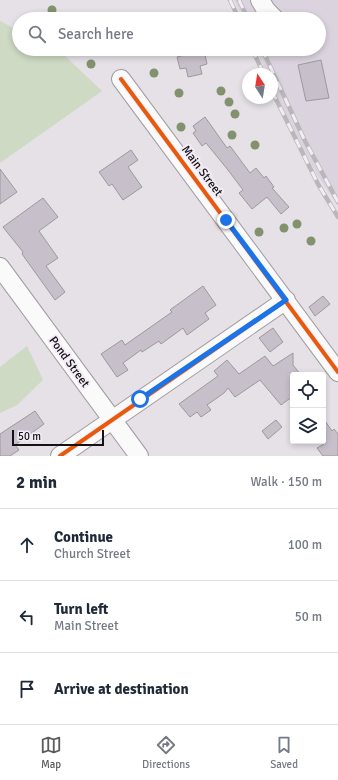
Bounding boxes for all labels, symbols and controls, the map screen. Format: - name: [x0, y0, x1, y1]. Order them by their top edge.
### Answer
- search box: [12, 12, 326, 56]
- icon: search: [26, 23, 48, 45]
- text: Search here: [58, 25, 134, 43]
- north arrow: [242, 68, 278, 104]
- street label: Main Street: [178, 143, 226, 199]
- route end: [217, 211, 235, 229]
- street label: Pond Street: [45, 334, 93, 390]
- map controls: [290, 372, 326, 444]
- button: locate: [290, 372, 326, 408]
- route start: [131, 390, 149, 408]
- button: layers: [290, 408, 326, 444]
- scale bar: [12, 428, 104, 447]
- text: 50 m: [18, 430, 41, 443]
- text: 2 min: [16, 472, 57, 493]
- text: Walk · 150 m: [251, 474, 322, 490]
- text: Continue: [54, 528, 113, 546]
- icon: ahead: [16, 534, 38, 556]
- text: 100 m: [288, 537, 322, 553]
- text: Church Street: [54, 546, 131, 562]
- text: Turn left: [54, 600, 108, 618]
- icon: left: [16, 606, 38, 628]
- text: 50 m: [295, 609, 322, 625]
- text: Main Street: [54, 618, 118, 634]
- icon: arrive: [16, 678, 38, 700]
- text: Arrive at destination: [54, 680, 189, 698]
- tab: Map: [40, 734, 62, 771]
- tab: Directions: [142, 734, 190, 771]
- tab: Saved: [270, 734, 298, 771]

